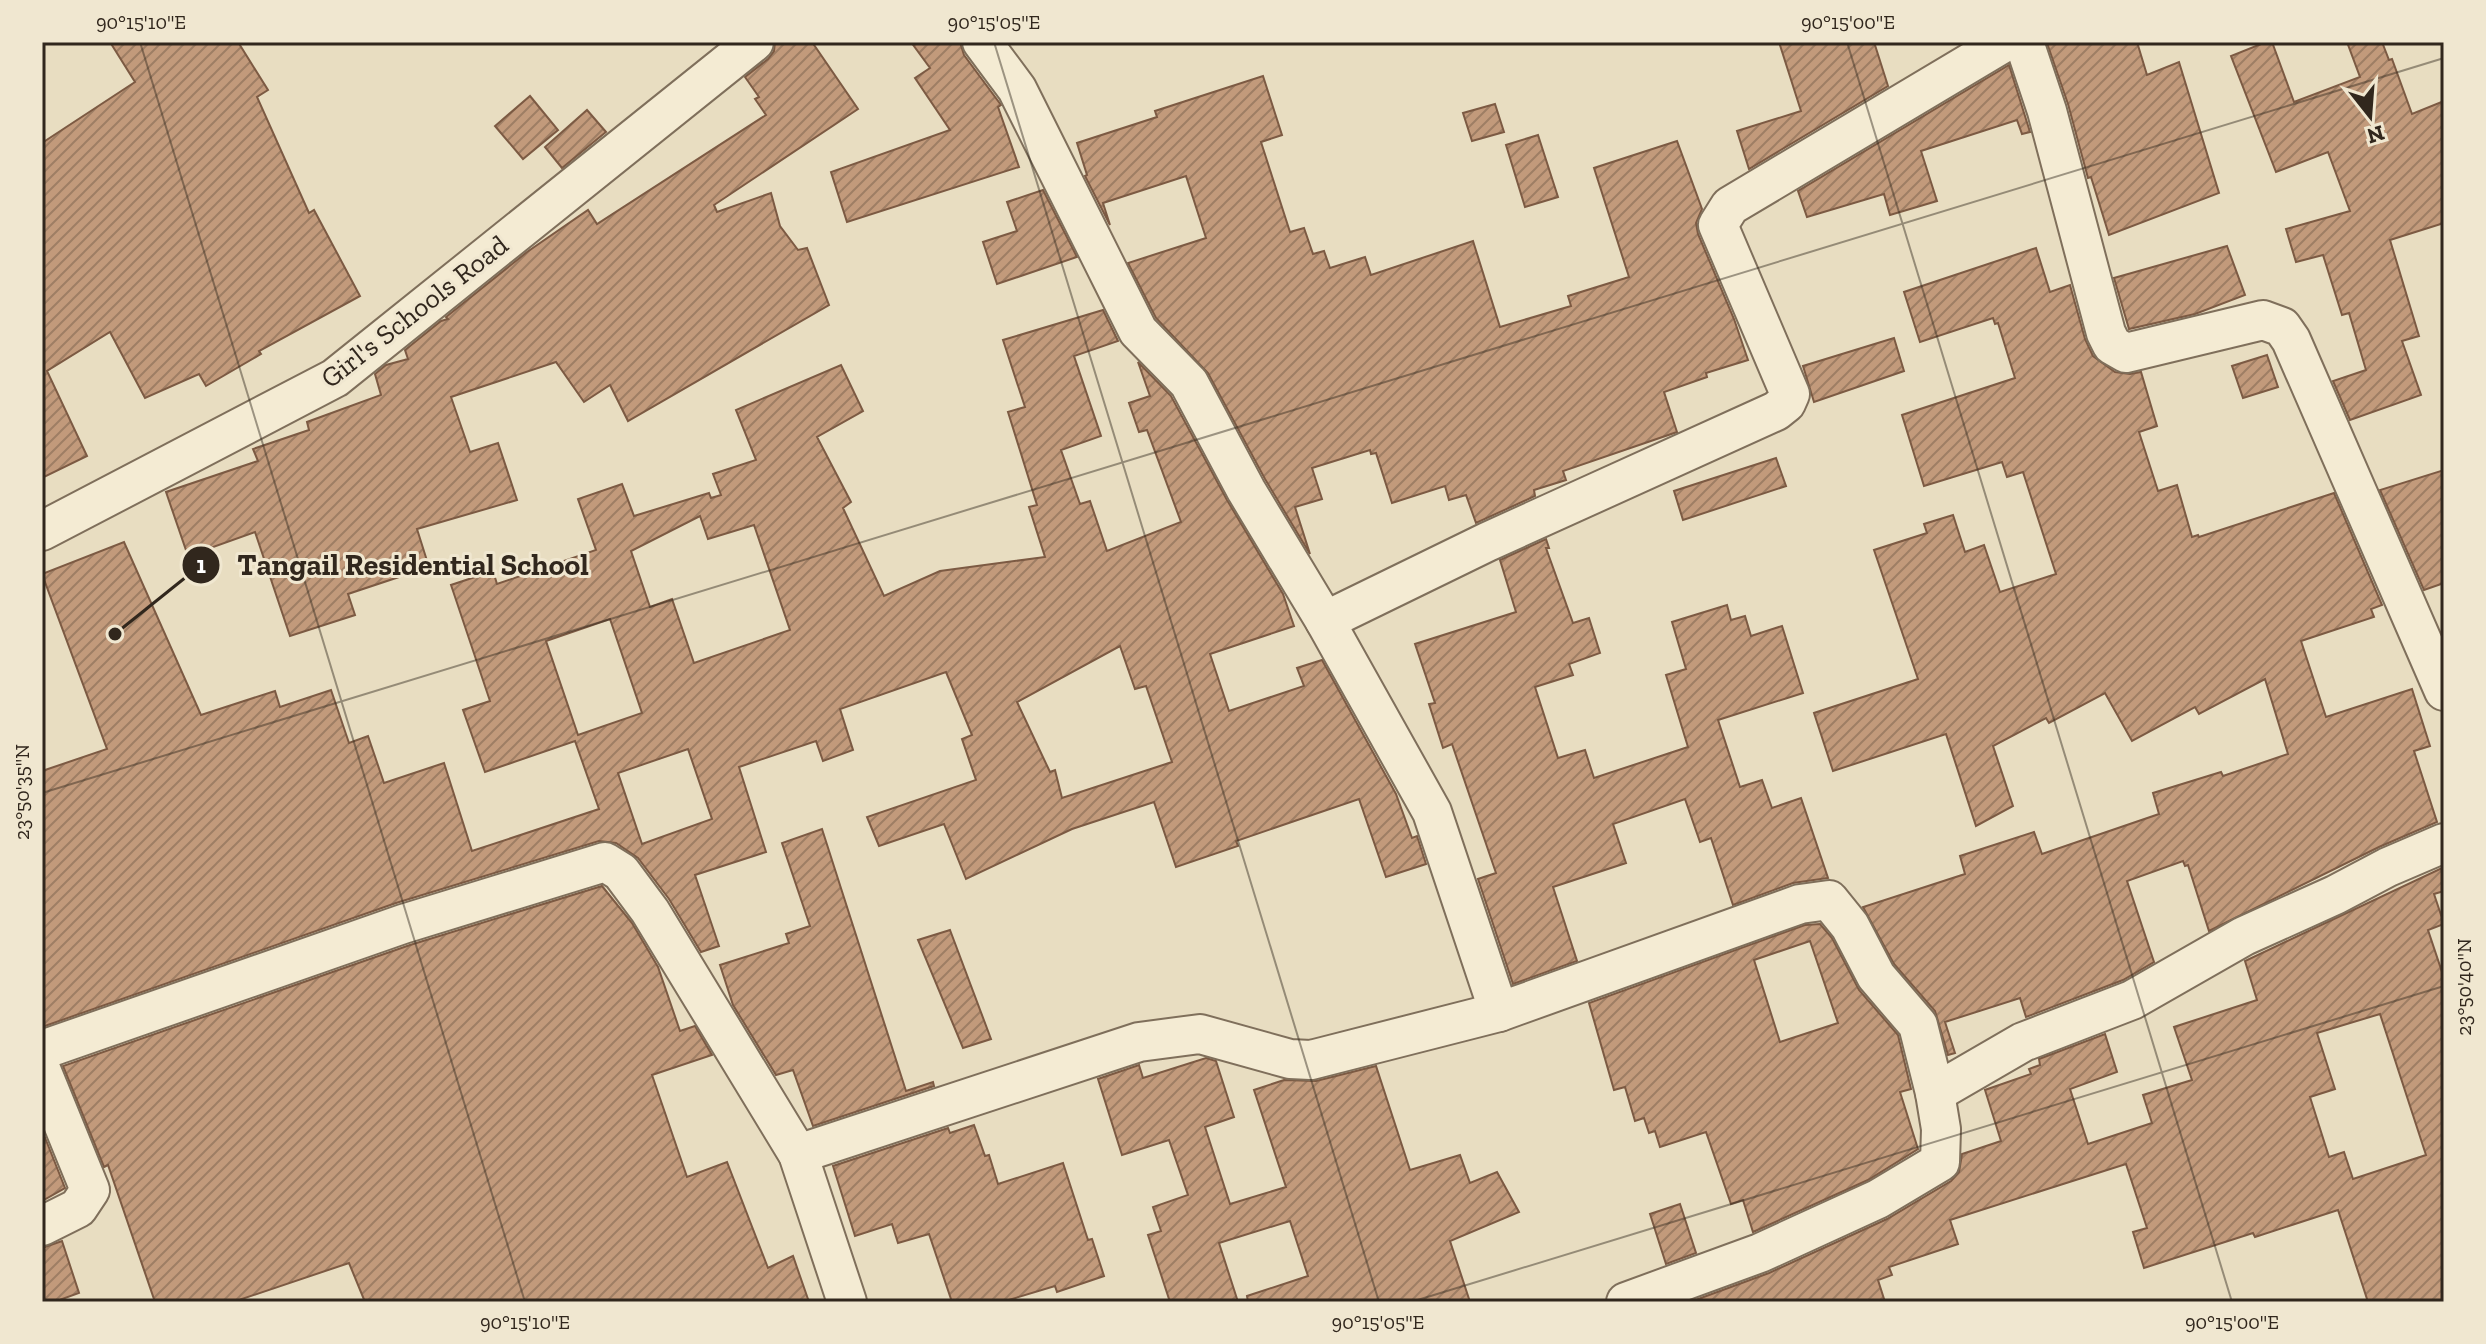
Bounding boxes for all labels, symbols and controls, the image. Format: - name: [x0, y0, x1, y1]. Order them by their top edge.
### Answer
- text: 90°15'10"E: [96, 10, 186, 34]
- text: 90°15'05"E: [948, 10, 1040, 34]
- text: 90°15'00"E: [1801, 10, 1895, 34]
- north arrow: [2330, 76, 2410, 156]
- text: N: [2363, 119, 2388, 150]
- street label: Girl's Schools Road: [314, 228, 514, 395]
- callout: Tangail Residential School: [181, 538, 605, 592]
- text: Tangail Residential School: [237, 547, 589, 583]
- text: 1: [196, 550, 206, 579]
- text: 23°50'35"N: [10, 744, 34, 840]
- text: 23°50'40"N: [2452, 938, 2476, 1036]
- text: 90°15'10"E: [480, 1310, 570, 1334]
- text: 90°15'05"E: [1332, 1310, 1424, 1334]
- text: 90°15'00"E: [2185, 1310, 2279, 1334]

